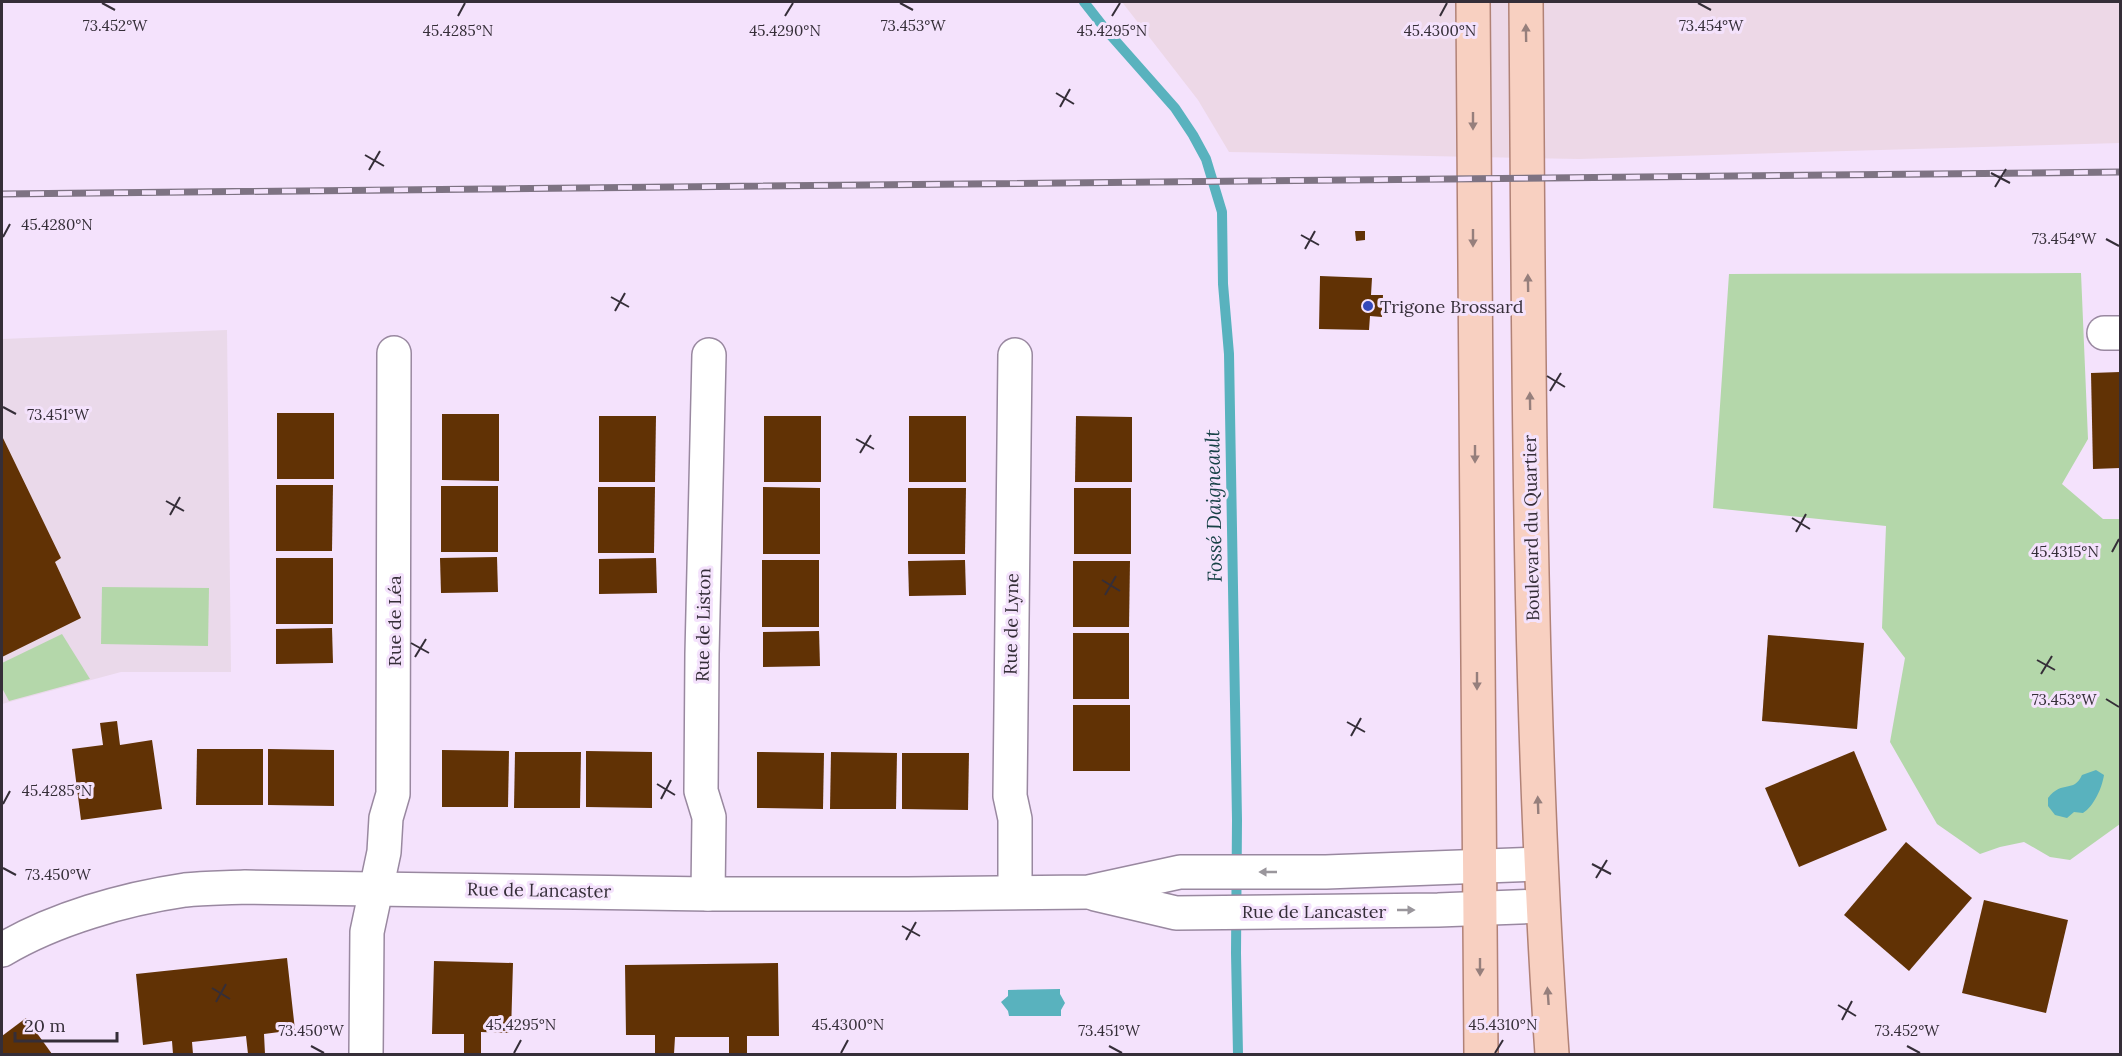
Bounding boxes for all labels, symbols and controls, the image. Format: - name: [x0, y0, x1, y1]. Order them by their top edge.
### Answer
- text: 73.452°W: [83, 16, 148, 35]
- text: 73.453°W: [881, 16, 946, 35]
- text: 73.454°W: [1679, 16, 1744, 35]
- text: 45.4285°N: [423, 21, 493, 40]
- text: 45.4290°N: [749, 21, 821, 40]
- text: 45.4295°N: [1077, 21, 1147, 40]
- text: 45.4300°N: [1404, 21, 1476, 40]
- one-way arrow: [1521, 24, 1531, 43]
- one-way arrow: [1468, 112, 1478, 131]
- text: 45.4280°N: [21, 215, 93, 234]
- one-way arrow: [1469, 228, 1478, 247]
- text: 73.454°W: [2032, 229, 2097, 248]
- one-way arrow: [1524, 273, 1533, 292]
- place label: Trigone Brossard: [1380, 295, 1524, 318]
- marker: Trigone Brossard: [1361, 299, 1375, 313]
- one-way arrow: [1525, 391, 1535, 410]
- text: 73.451°W: [27, 405, 90, 424]
- water label: Fossé Daigneault: [1199, 429, 1227, 583]
- street label: Boulevard du Quartier: [1518, 434, 1544, 621]
- one-way arrow: [1470, 444, 1480, 463]
- text: 45.4315°N: [2031, 542, 2099, 561]
- street label: Rue de Liston: [691, 568, 715, 682]
- street label: Rue de Lyne: [999, 573, 1023, 675]
- street label: Rue de Léa: [383, 575, 406, 667]
- one-way arrow: [1472, 672, 1482, 691]
- text: 73.453°W: [2032, 690, 2097, 709]
- text: 45.4285°N: [22, 781, 92, 800]
- one-way arrow: [1533, 796, 1543, 815]
- text: 73.450°W: [25, 865, 92, 884]
- one-way arrow: [1258, 867, 1277, 877]
- street label: Rue de Lancaster: [467, 877, 612, 903]
- street label: Rue de Lancaster: [1242, 900, 1386, 923]
- one-way arrow: [1397, 906, 1416, 915]
- one-way arrow: [1475, 957, 1485, 976]
- one-way arrow: [1543, 987, 1553, 1006]
- scale bar: [15, 1005, 117, 1043]
- text: 20 m: [24, 1014, 66, 1037]
- text: 45.4295°N: [486, 1015, 556, 1034]
- text: 45.4300°N: [812, 1015, 884, 1034]
- text: 45.4310°N: [1469, 1015, 1537, 1034]
- text: 73.450°W: [278, 1021, 345, 1040]
- text: 73.451°W: [1078, 1021, 1141, 1040]
- text: 73.452°W: [1875, 1021, 1940, 1040]

